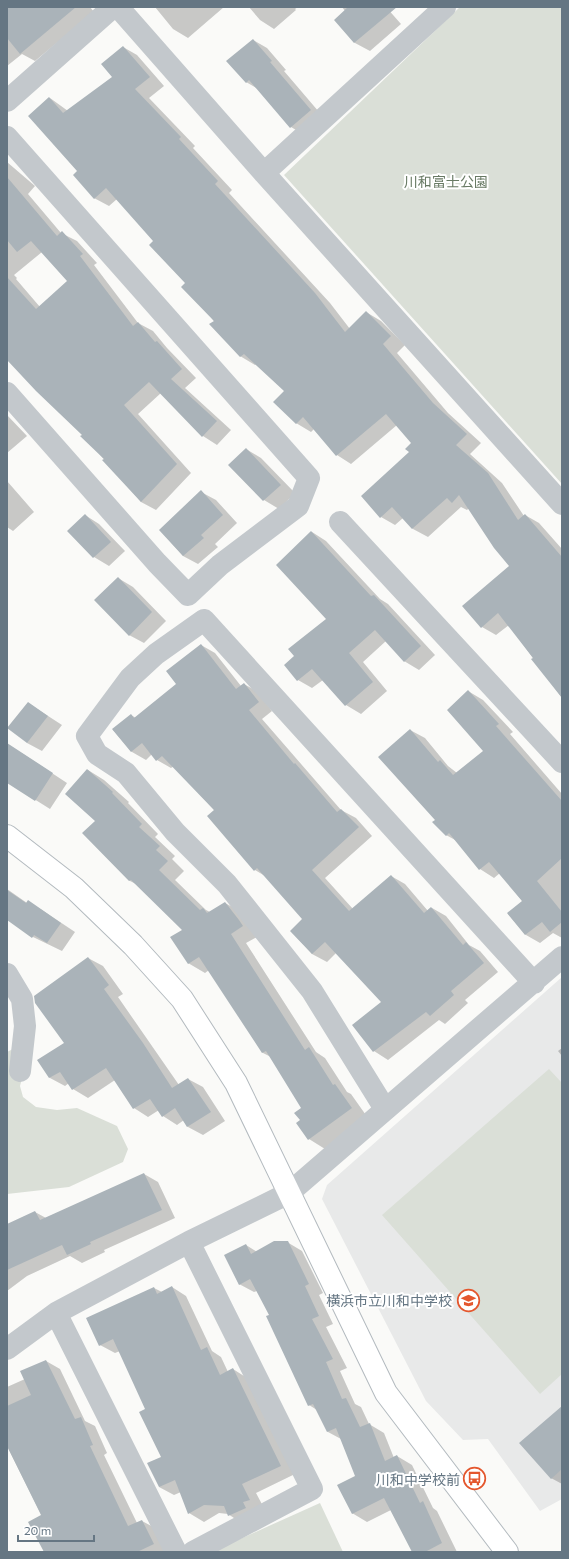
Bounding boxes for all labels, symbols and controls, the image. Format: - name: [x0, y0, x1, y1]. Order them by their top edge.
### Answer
- park label: 川和富士公園: [404, 173, 488, 190]
- school or university icon: 横浜市立川和中学校: [455, 1287, 481, 1313]
- place label: 横浜市立川和中学校: [326, 1292, 452, 1309]
- bus stop icon: 川和中学校前: [462, 1466, 488, 1492]
- place label: 川和中学校前: [376, 1471, 460, 1488]
- scale bar: [18, 1517, 94, 1543]
- text: 20 m: [24, 1523, 51, 1537]

